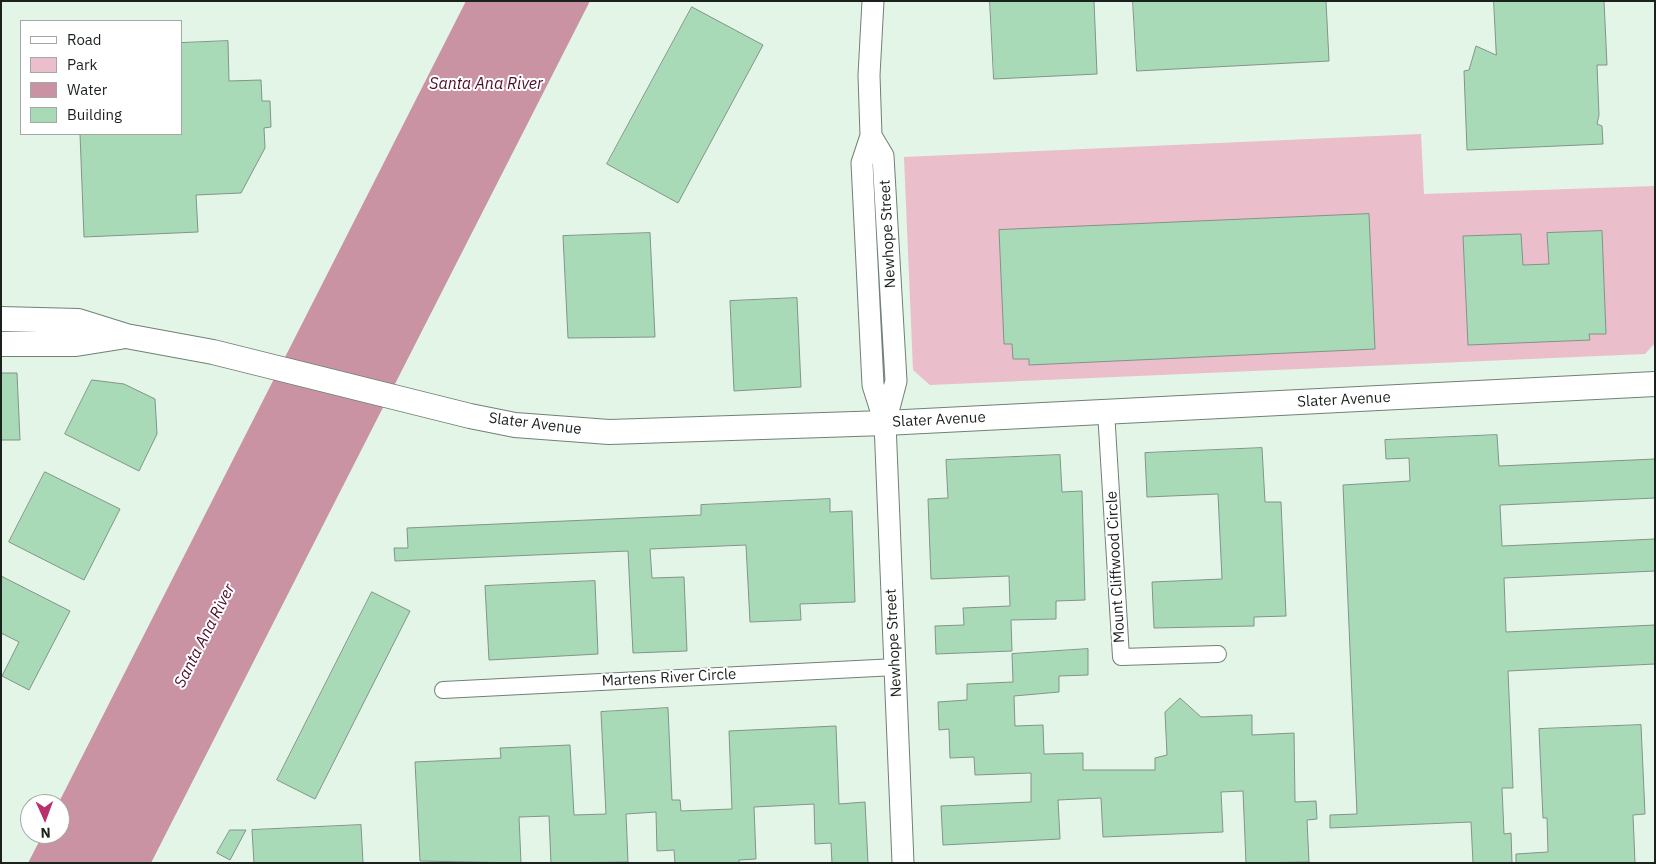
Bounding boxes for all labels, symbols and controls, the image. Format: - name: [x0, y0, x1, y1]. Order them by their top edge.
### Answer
- legend: [20, 20, 182, 135]
- text: Road: [67, 30, 102, 49]
- text: Park: [67, 55, 97, 74]
- water label: Santa Ana River: [429, 74, 543, 94]
- text: Water: [67, 80, 107, 99]
- text: Building: [67, 105, 122, 124]
- street label: Newhope Street: [876, 179, 900, 289]
- street label: Slater Avenue: [1297, 389, 1391, 411]
- street label: Slater Avenue: [488, 409, 582, 439]
- street label: Slater Avenue: [892, 409, 986, 431]
- street label: Mount Cliffwood Circle: [1103, 491, 1129, 643]
- water label: Santa Ana River: [171, 581, 239, 691]
- street label: Newhope Street: [882, 588, 906, 698]
- street label: Martens River Circle: [601, 665, 737, 691]
- north arrow: [20, 794, 70, 844]
- text: N: [40, 824, 51, 842]

